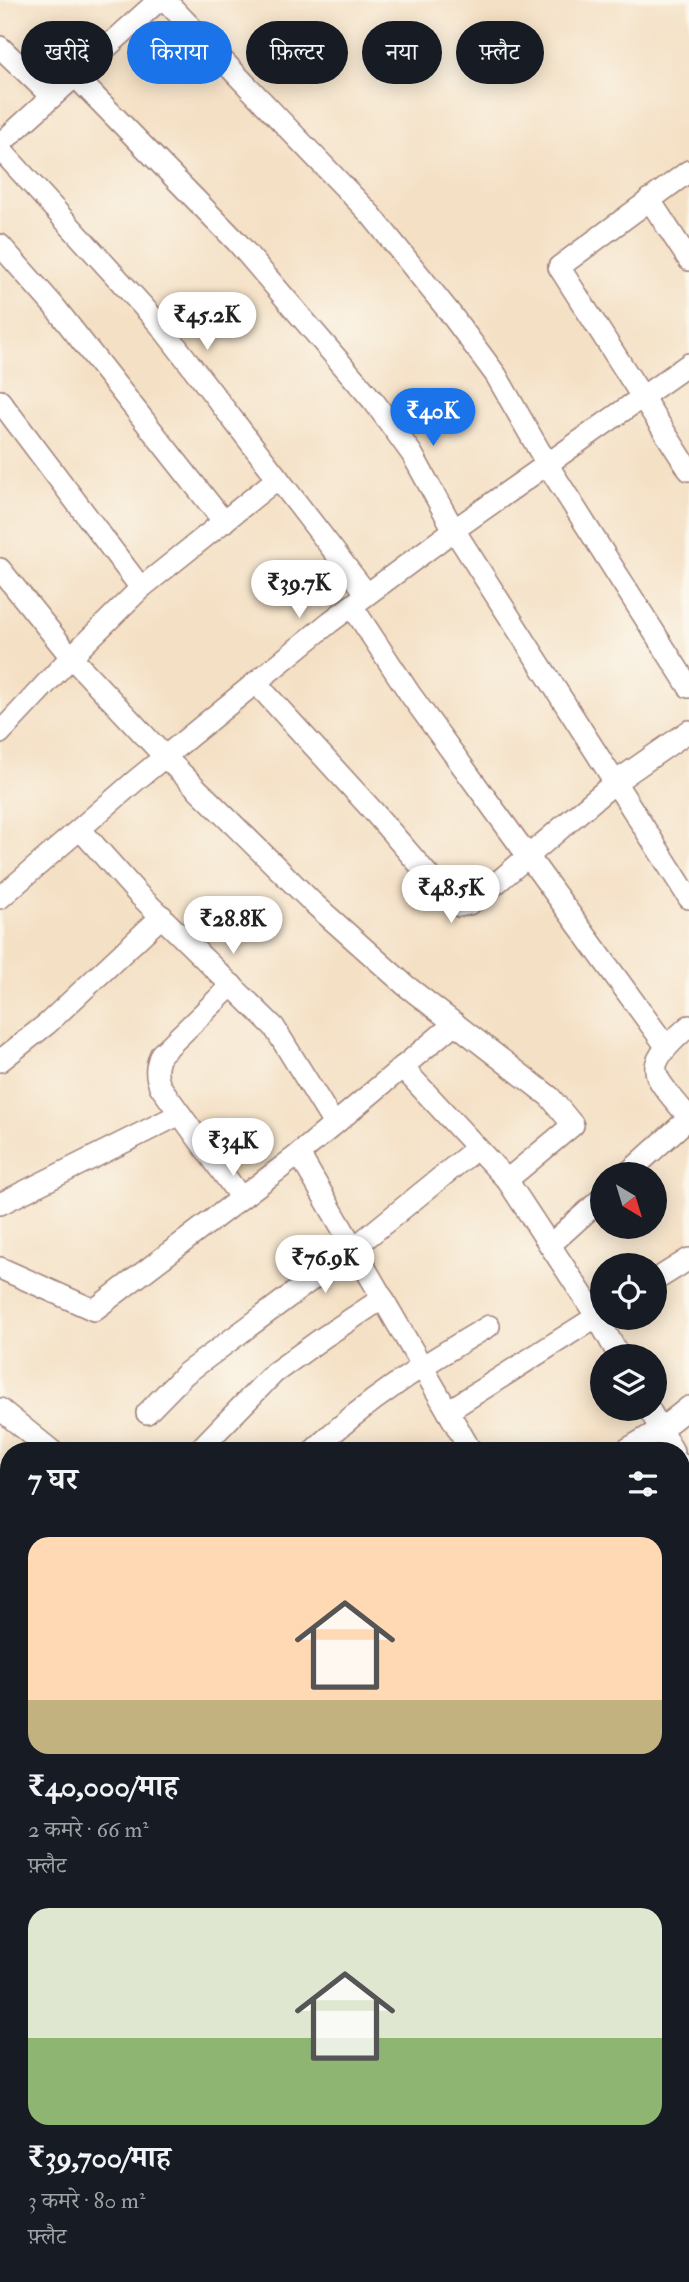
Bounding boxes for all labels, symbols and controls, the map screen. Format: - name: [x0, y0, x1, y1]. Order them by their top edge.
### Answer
- chip: खरीदें: [21, 21, 113, 84]
- chip: किराया: [127, 21, 232, 84]
- chip: फ़िल्टर: [246, 21, 348, 84]
- chip: नया: [362, 21, 442, 84]
- chip: फ़्लैट: [456, 21, 544, 84]
- pin: ₹45.2K: [150, 292, 264, 352]
- text: ₹45.2K: [173, 300, 241, 329]
- pin: ₹40K: [392, 388, 474, 448]
- text: ₹40K: [406, 396, 460, 425]
- pin: ₹39.7K: [242, 560, 356, 620]
- text: ₹39.7K: [267, 568, 331, 597]
- pin: ₹48.5K: [394, 866, 508, 925]
- text: ₹48.5K: [418, 873, 484, 902]
- pin: ₹28.8K: [176, 897, 290, 956]
- text: ₹28.8K: [200, 904, 266, 933]
- pin: ₹34K: [192, 1118, 274, 1178]
- text: ₹34K: [208, 1126, 258, 1155]
- north arrow: [590, 1162, 667, 1239]
- map controls: [590, 1162, 667, 1421]
- pin: ₹76.9K: [268, 1236, 382, 1295]
- text: ₹76.9K: [291, 1243, 359, 1272]
- button: locate: [590, 1253, 667, 1330]
- button: layers: [590, 1344, 667, 1421]
- text: 7 घर: [28, 1461, 78, 1498]
- icon: filters: [624, 1465, 662, 1503]
- icon: home: [282, 1582, 408, 1708]
- text: ₹40,000/माह: [28, 1768, 178, 1805]
- text: 2 कमरे · 66 m²: [28, 1815, 149, 1844]
- text: फ़्लैट: [28, 1851, 66, 1880]
- icon: home: [282, 1953, 408, 2079]
- text: ₹39,700/माह: [28, 2139, 171, 2176]
- text: 3 कमरे · 80 m²: [28, 2186, 145, 2215]
- text: फ़्लैट: [28, 2222, 66, 2251]

